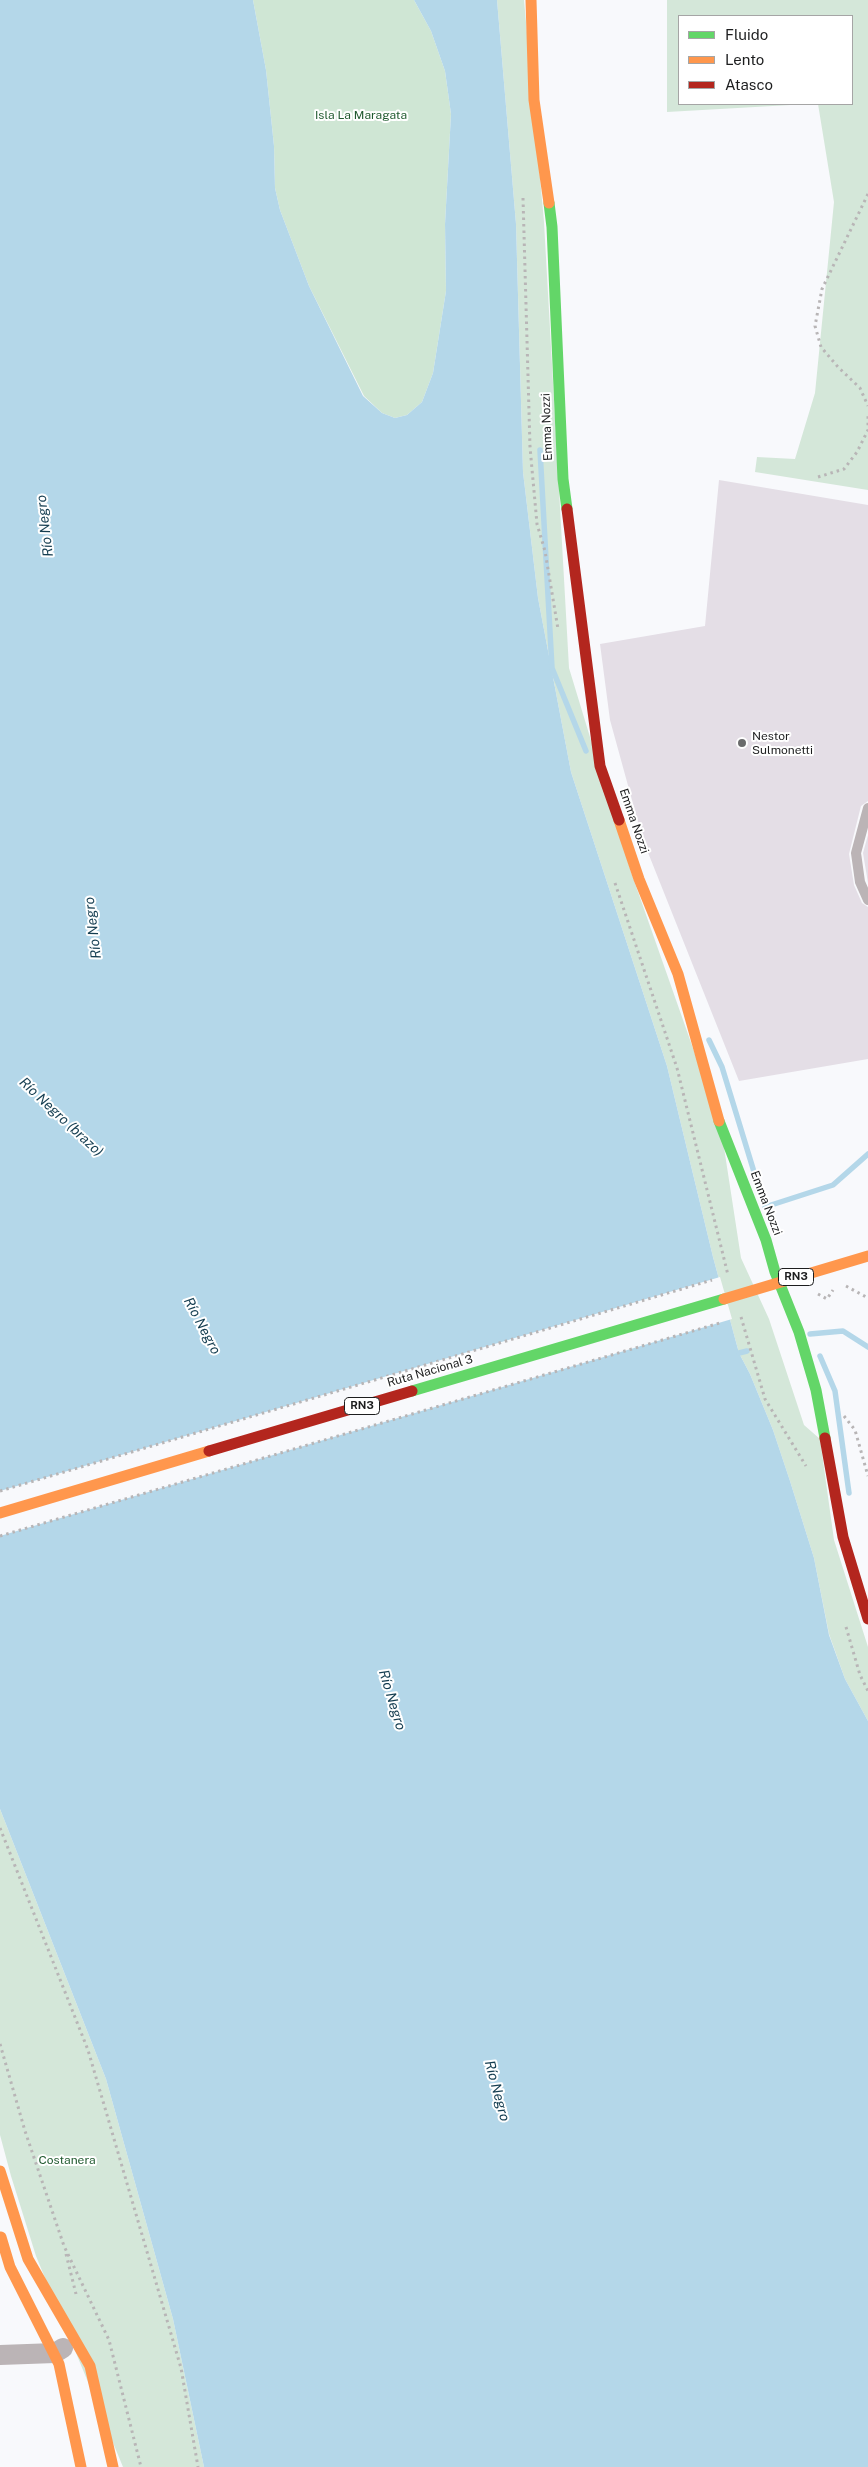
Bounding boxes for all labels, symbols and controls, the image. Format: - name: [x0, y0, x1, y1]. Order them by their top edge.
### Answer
- legend: [678, 15, 853, 105]
- text: Fluido: [725, 26, 768, 43]
- text: Lento: [725, 51, 764, 68]
- text: Atasco: [725, 76, 773, 93]
- park label: Isla La Maragata: [315, 108, 407, 122]
- street label: Emma Nozzi: [539, 393, 555, 461]
- water label: Río Negro: [33, 494, 57, 558]
- place label: Nestor Sulmonetti: [752, 729, 813, 757]
- marker: Nestor Sulmonetti: [736, 737, 748, 749]
- street label: Emma Nozzi: [616, 787, 652, 855]
- water label: Río Negro: [81, 896, 105, 960]
- water label: Río Negro (brazo): [16, 1074, 106, 1160]
- street label: Emma Nozzi: [747, 1169, 785, 1237]
- road number: RN3: [778, 1268, 814, 1286]
- water label: Río Negro: [180, 1295, 224, 1357]
- street label: Ruta Nacional 3: [385, 1352, 475, 1390]
- road number: RN3: [344, 1398, 380, 1414]
- water label: Río Negro: [375, 1668, 409, 1732]
- water label: Río Negro: [481, 2059, 513, 2123]
- park label: Costanera: [38, 2153, 96, 2167]

